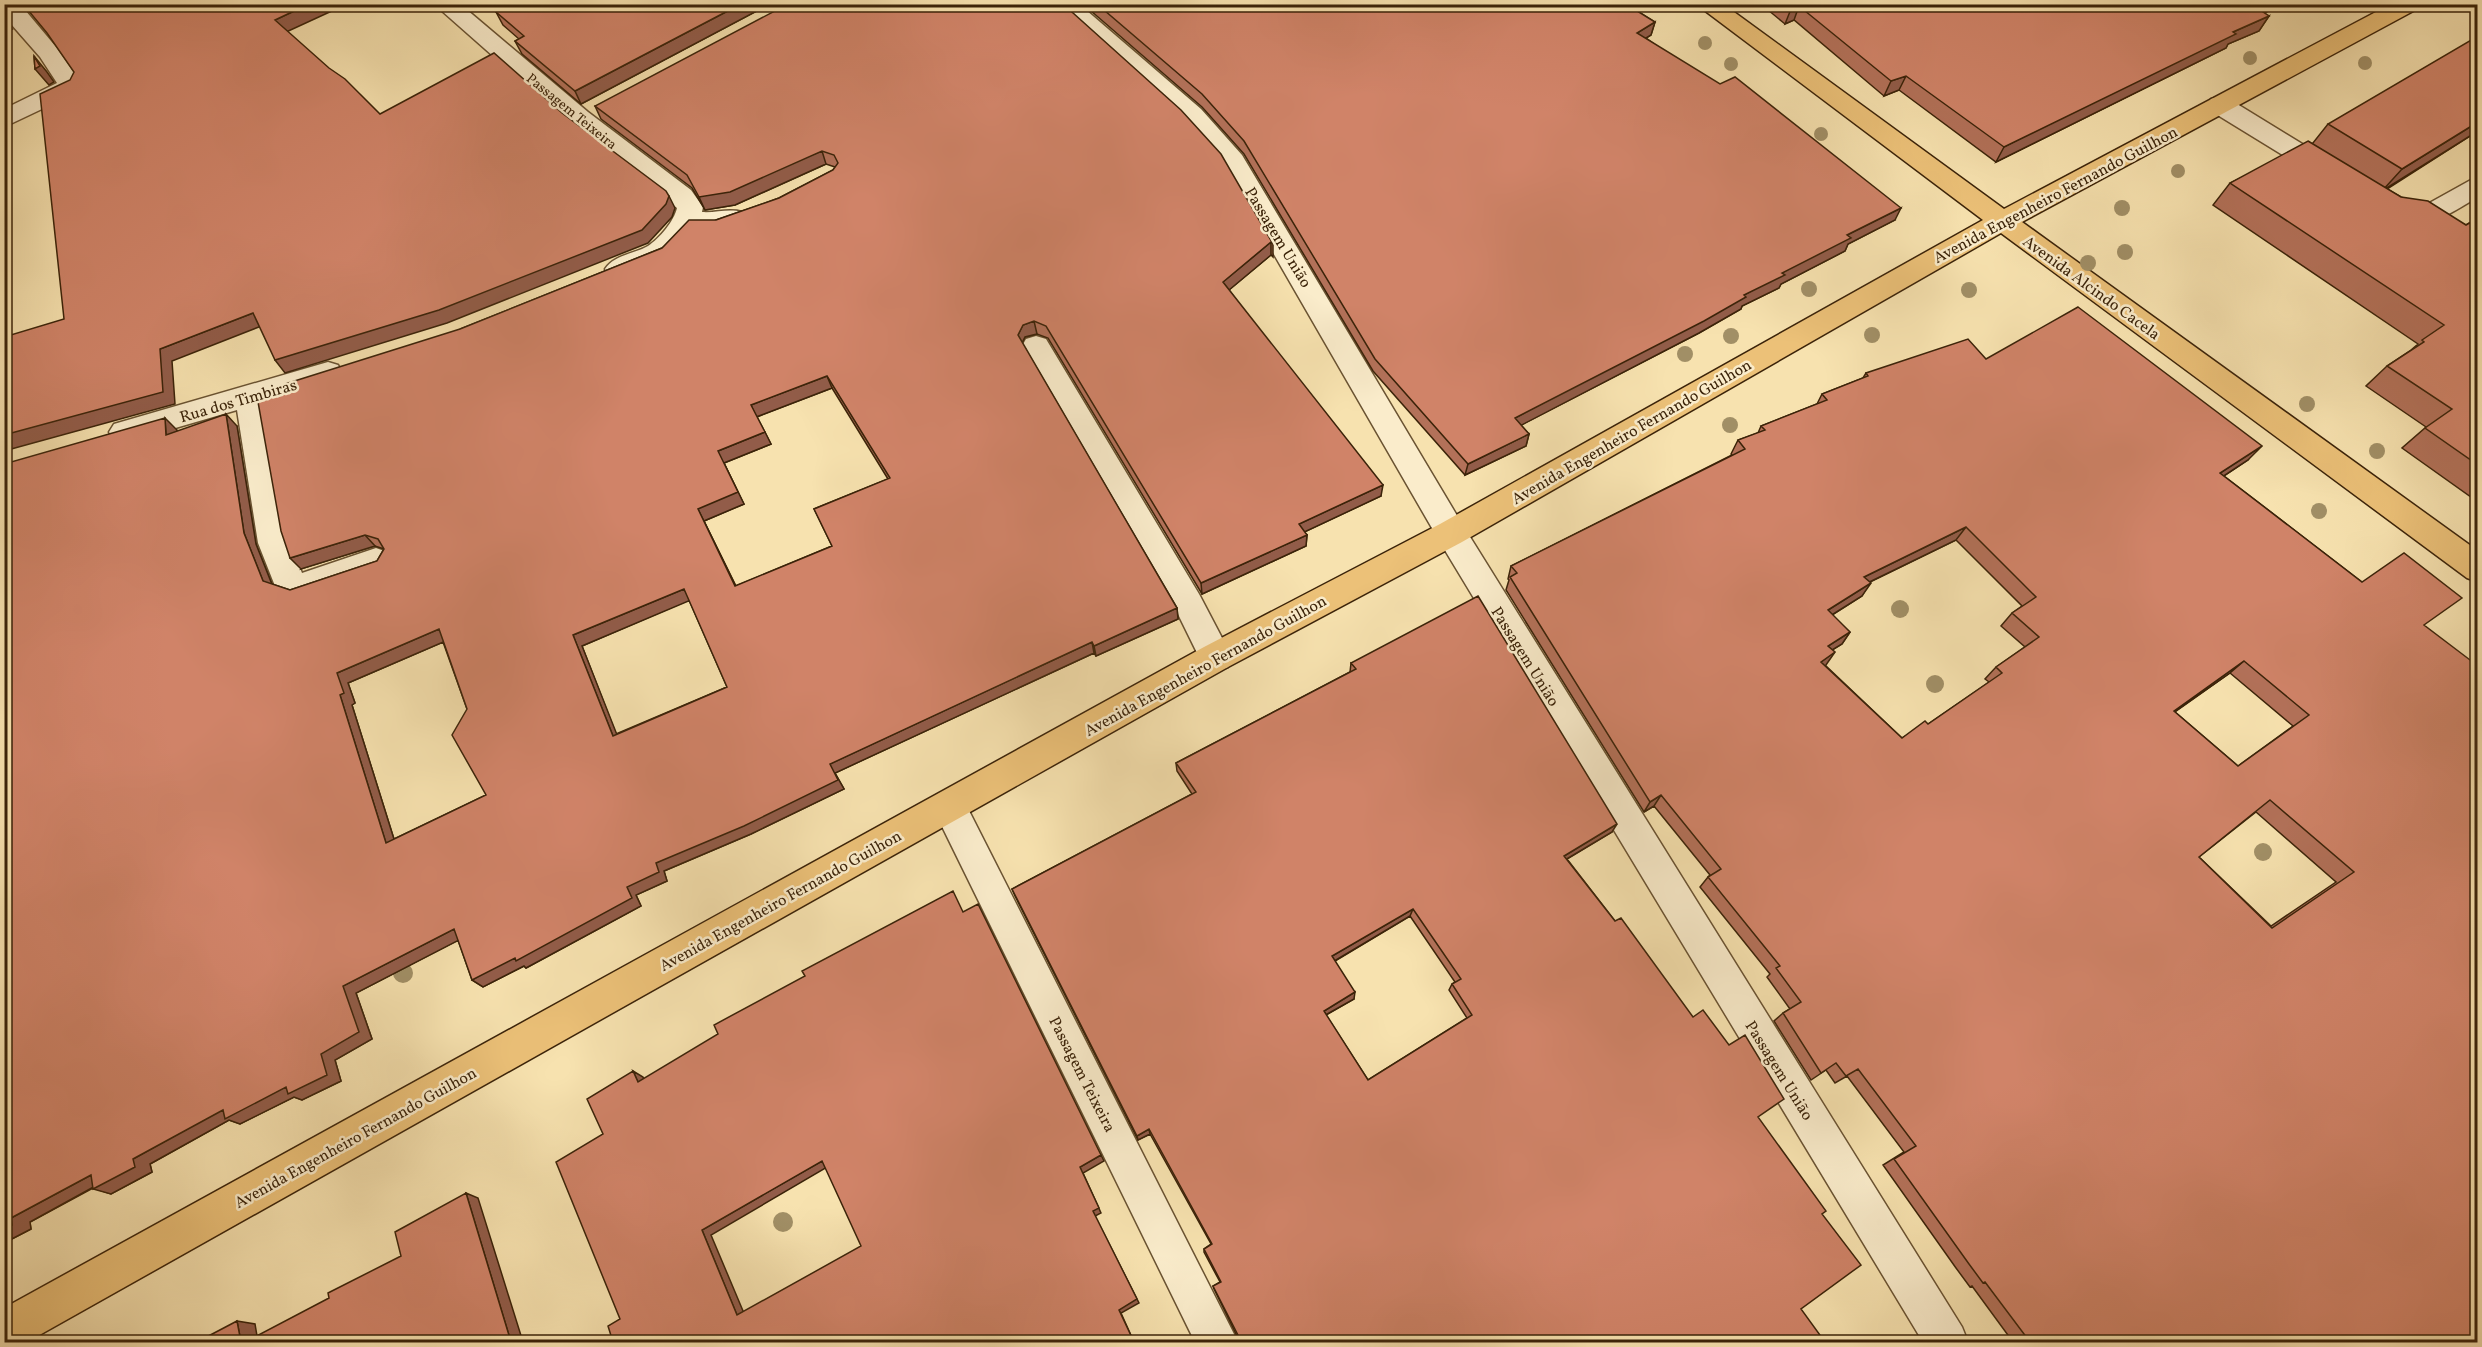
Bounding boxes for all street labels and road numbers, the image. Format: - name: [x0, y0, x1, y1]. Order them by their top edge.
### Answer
- street label: Passagem Teixeira: [522, 70, 620, 155]
- street label: Avenida Engenheiro Fernando Guilhon: [1930, 122, 2182, 270]
- street label: Passagem União: [1239, 184, 1316, 292]
- street label: Avenida Alcindo Cacela: [2018, 231, 2164, 346]
- street label: Avenida Engenheiro Fernando Guilhon: [1508, 355, 1756, 511]
- street label: Rua dos Timbiras: [177, 375, 300, 429]
- street label: Avenida Engenheiro Fernando Guilhon: [1081, 591, 1331, 743]
- street label: Passagem União: [1485, 603, 1564, 711]
- street label: Avenida Engenheiro Fernando Guilhon: [656, 826, 906, 978]
- street label: Passagem Teixeira: [1043, 1013, 1120, 1137]
- street label: Passagem União: [1739, 1017, 1818, 1125]
- street label: Avenida Engenheiro Fernando Guilhon: [231, 1063, 481, 1215]

